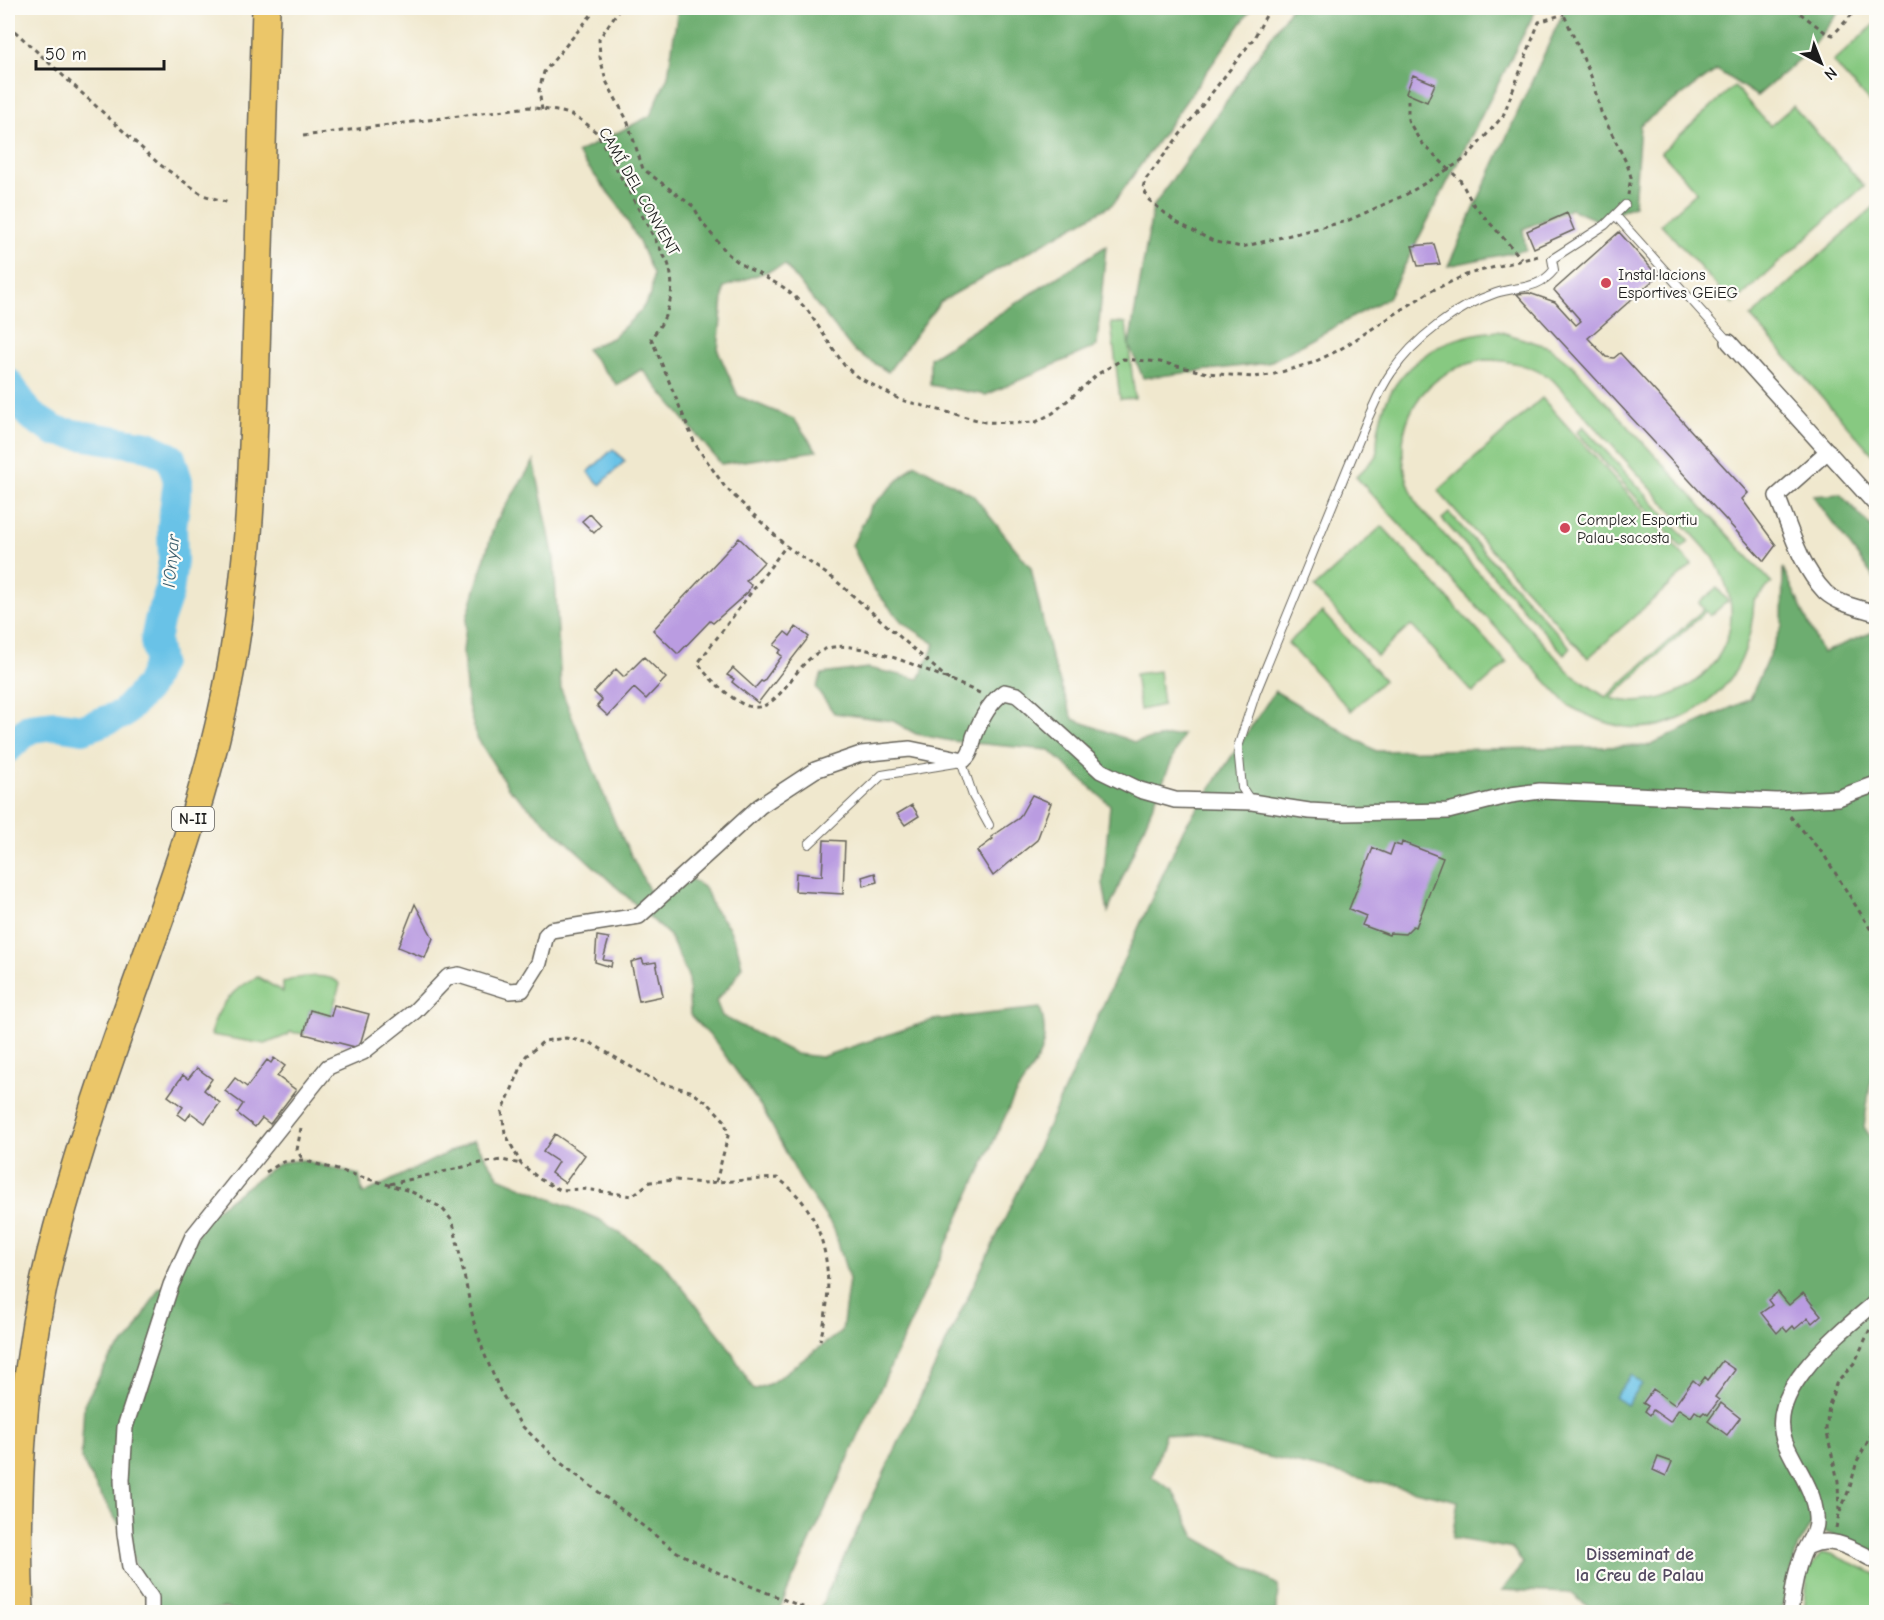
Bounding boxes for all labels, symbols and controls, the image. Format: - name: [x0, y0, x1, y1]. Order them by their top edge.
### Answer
- scale bar: [36, 33, 164, 71]
- north arrow: [1791, 33, 1851, 93]
- text: 50 m: [45, 44, 87, 65]
- text: N: [1820, 63, 1840, 84]
- street label: CAMÍ DEL CONVENT: [595, 124, 684, 259]
- place label: Instal·lacions Esportives GEiEG: [1618, 266, 1738, 302]
- marker: Instal·lacions Esportives GEiEG: [1599, 276, 1613, 290]
- place label: Complex Esportiu Palau-sacosta: [1577, 511, 1697, 547]
- marker: Complex Esportiu Palau-sacosta: [1558, 521, 1572, 535]
- water label: l'Onyar: [159, 533, 184, 588]
- road number: N-II: [172, 807, 214, 831]
- district label: Disseminat de la Creu de Palau: [1576, 1544, 1704, 1586]

